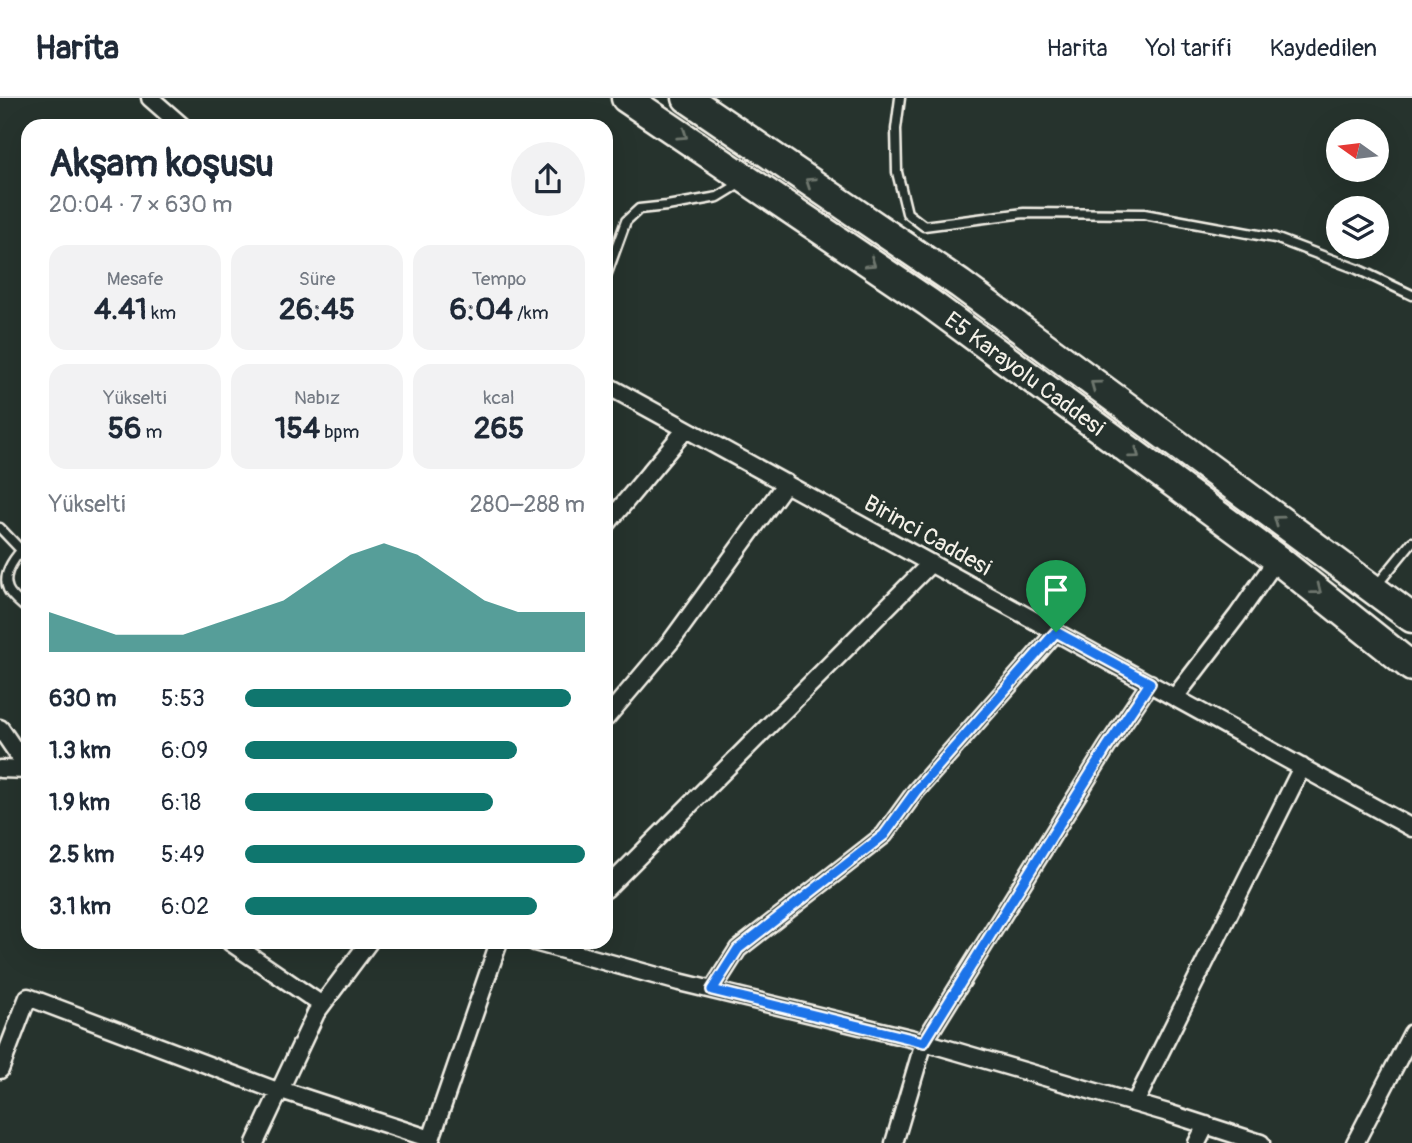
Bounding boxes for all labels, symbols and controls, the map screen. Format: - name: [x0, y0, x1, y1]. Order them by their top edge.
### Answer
- text: Harita: [35, 28, 119, 69]
- text: Harita: [1046, 34, 1108, 63]
- text: Yol tarifi: [1146, 34, 1231, 63]
- text: Kaydedilen: [1269, 34, 1377, 63]
- north arrow: [1326, 119, 1390, 182]
- map controls: [1326, 119, 1389, 259]
- one-way arrow: [675, 127, 688, 139]
- text: Akşam koşusu: [49, 140, 274, 188]
- button: share: [511, 142, 585, 216]
- one-way arrow: [805, 178, 818, 190]
- text: 20:04 · 7 × 630 m: [49, 190, 232, 219]
- button: layers: [1326, 196, 1389, 259]
- one-way arrow: [863, 255, 876, 267]
- text: Mesafe: [107, 267, 163, 291]
- text: Süre: [299, 267, 335, 291]
- text: Tempo: [472, 267, 526, 291]
- text: 4.41: [94, 291, 147, 328]
- text: 26:45: [279, 291, 355, 328]
- text: 6:04: [449, 291, 513, 328]
- text: km: [147, 301, 176, 325]
- text: /km: [513, 301, 549, 325]
- street label: E5 Karayolu Caddesi: [939, 305, 1111, 442]
- one-way arrow: [1090, 380, 1103, 393]
- text: Yükselti: [103, 386, 167, 410]
- text: Nabız: [294, 386, 340, 410]
- text: kcal: [484, 386, 514, 410]
- text: 56: [108, 410, 141, 447]
- text: 154: [275, 410, 320, 447]
- text: 265: [474, 410, 524, 447]
- text: m: [141, 420, 162, 444]
- text: bpm: [320, 420, 359, 444]
- one-way arrow: [1127, 446, 1140, 458]
- street label: Birinci Caddesi: [859, 489, 997, 582]
- text: Yükselti: [49, 490, 126, 519]
- text: 280–288 m: [470, 490, 585, 519]
- one-way arrow: [1273, 516, 1286, 528]
- pin: [1026, 560, 1086, 632]
- icon: arrive: [1037, 571, 1075, 609]
- one-way arrow: [1309, 582, 1321, 595]
- text: 630 m: [49, 684, 116, 713]
- text: 5:53: [161, 684, 205, 713]
- text: 1.3 km: [49, 736, 111, 765]
- text: 6:09: [161, 736, 208, 765]
- text: 1.9 km: [49, 788, 110, 817]
- text: 6:18: [161, 788, 201, 817]
- text: 2.5 km: [49, 840, 114, 869]
- text: 5:49: [161, 840, 205, 869]
- text: 3.1 km: [49, 892, 111, 921]
- text: 6:02: [161, 892, 209, 921]

